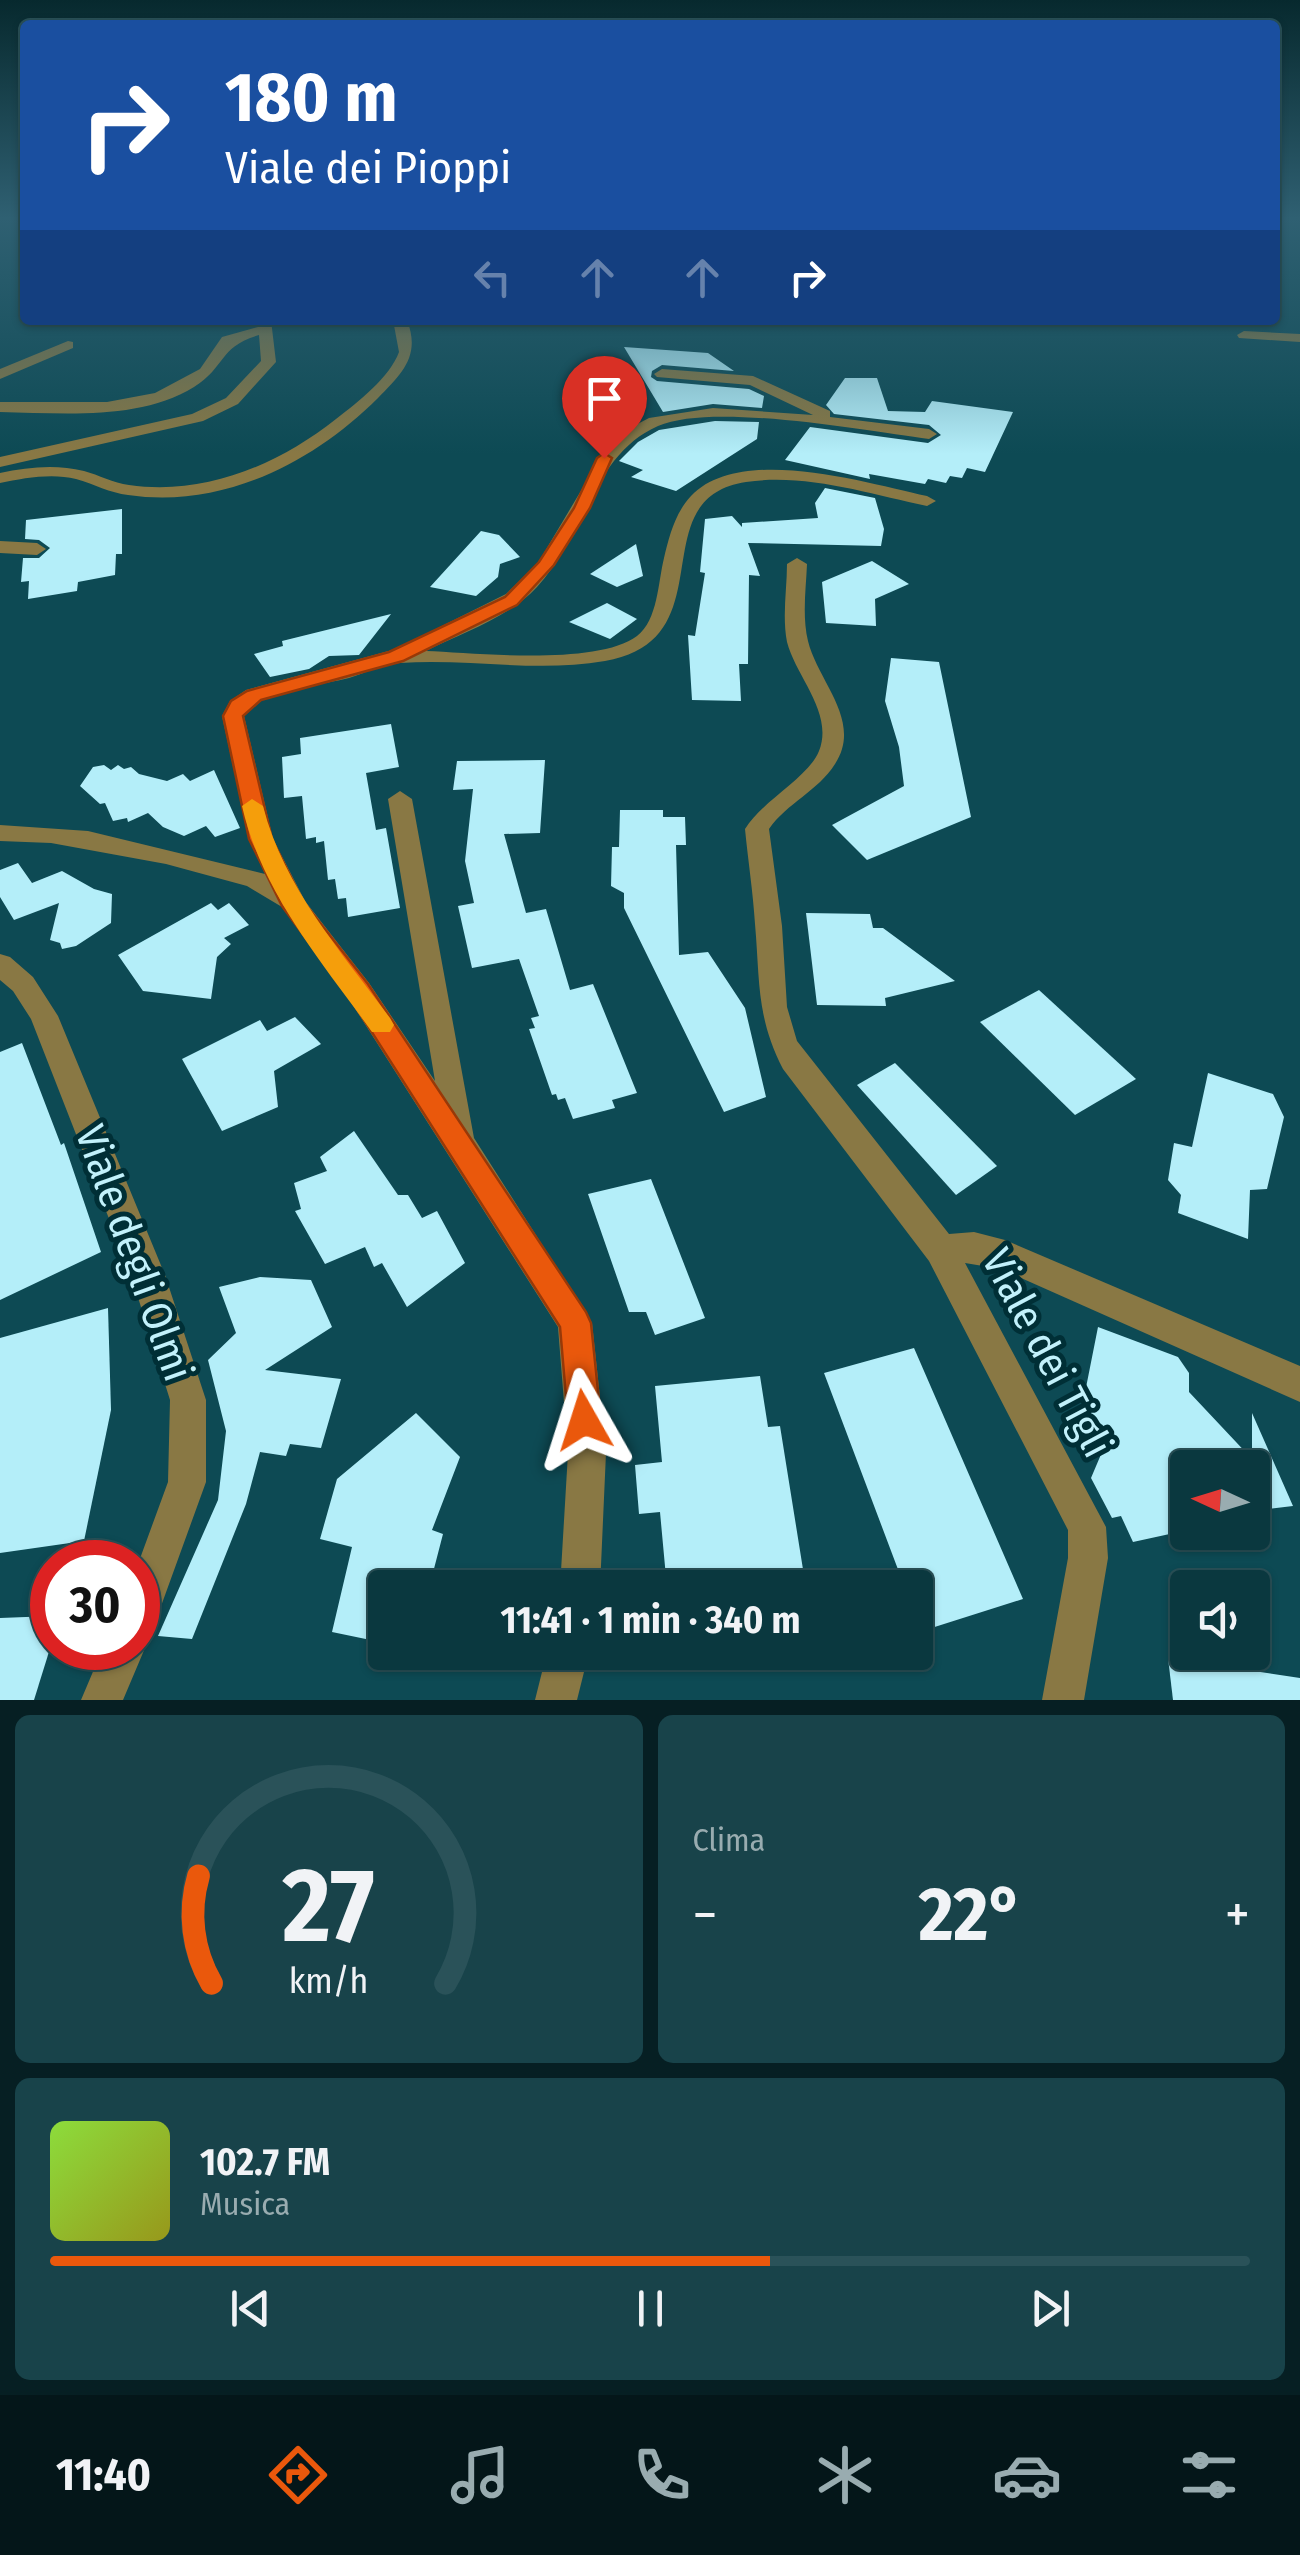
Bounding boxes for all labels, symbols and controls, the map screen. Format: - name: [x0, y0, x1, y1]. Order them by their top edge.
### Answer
- text: 180 m: [225, 56, 398, 140]
- icon: right: [60, 60, 190, 190]
- text: Viale dei Pioppi: [225, 141, 511, 195]
- icon: left: [465, 250, 520, 305]
- icon: ahead: [570, 250, 625, 305]
- icon: ahead: [675, 250, 730, 305]
- icon: right: [780, 250, 835, 305]
- pin: [562, 356, 647, 459]
- icon: arrive: [577, 371, 632, 426]
- street label: Viale degli Olmi: [65, 1118, 203, 1388]
- street label: Viale dei Tigli: [971, 1240, 1123, 1466]
- position arrow: [532, 1368, 636, 1472]
- north arrow: [1170, 1450, 1270, 1550]
- map controls: [1170, 1450, 1270, 1670]
- speed limit sign: 30: [30, 1540, 160, 1670]
- button: sound: [1170, 1570, 1270, 1670]
- text: 11:41 · 1 min · 340 m: [501, 1597, 800, 1643]
- text: Clima: [693, 1821, 765, 1859]
- text: 27: [282, 1844, 375, 1969]
- text: 22°: [919, 1870, 1023, 1960]
- text: −: [693, 1882, 717, 1948]
- text: +: [1225, 1882, 1250, 1948]
- text: km/h: [289, 1960, 369, 2002]
- text: 102.7 FM: [200, 2139, 330, 2185]
- text: Musica: [200, 2185, 290, 2223]
- icon: previous: [223, 2281, 278, 2336]
- icon: pause: [623, 2281, 678, 2336]
- icon: next: [1023, 2281, 1078, 2336]
- icon: directions: [263, 2440, 333, 2510]
- icon: music: [445, 2440, 515, 2510]
- icon: phone: [627, 2440, 697, 2510]
- icon: climate: [810, 2440, 880, 2510]
- icon: car: [992, 2440, 1062, 2510]
- icon: filters: [1174, 2440, 1244, 2510]
- text: 11:40: [56, 2448, 151, 2502]

